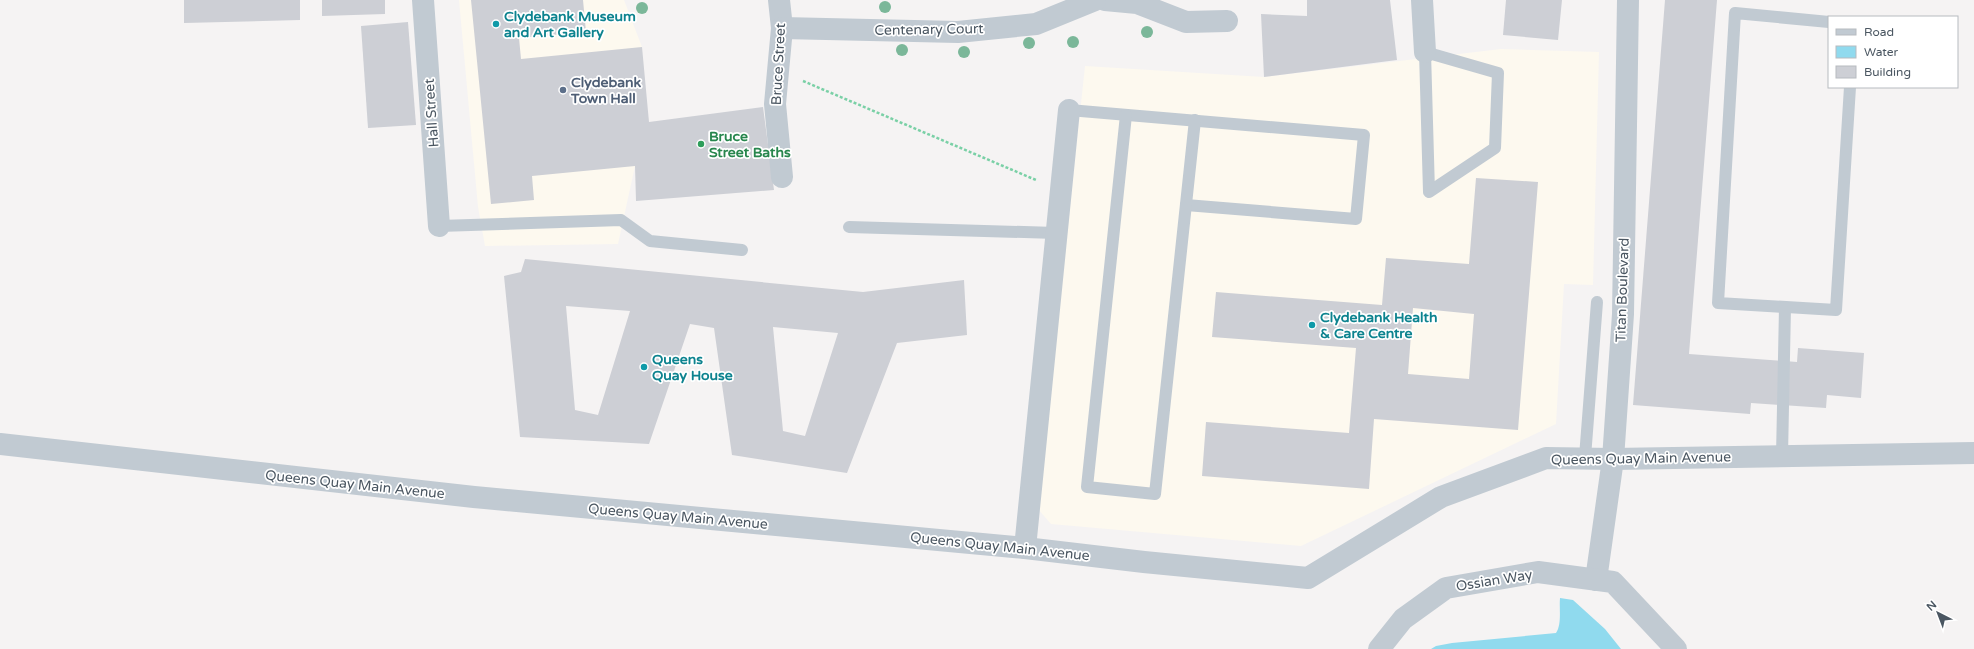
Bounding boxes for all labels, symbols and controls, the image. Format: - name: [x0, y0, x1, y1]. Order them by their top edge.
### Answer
- place label: Clydebank Museum and Art Gallery: [504, 8, 636, 41]
- legend: [1828, 16, 1958, 88]
- marker: Clydebank Museum and Art Gallery: [491, 19, 501, 29]
- street label: Centenary Court: [874, 20, 984, 39]
- street label: Bruce Street: [768, 22, 789, 106]
- text: Road: [1864, 25, 1894, 39]
- text: Water: [1864, 45, 1899, 59]
- text: Building: [1864, 65, 1911, 79]
- place label: Clydebank Town Hall: [570, 74, 642, 107]
- street label: Hall Street: [421, 77, 442, 148]
- marker: Clydebank Town Hall: [558, 85, 568, 95]
- place label: Bruce Street Baths: [709, 128, 791, 161]
- marker: Bruce Street Baths: [696, 139, 706, 149]
- street label: Titan Boulevard: [1612, 238, 1633, 343]
- place label: Clydebank Health & Care Centre: [1320, 309, 1437, 342]
- marker: Clydebank Health & Care Centre: [1307, 320, 1317, 330]
- place label: Queens Quay House: [652, 351, 733, 384]
- marker: Queens Quay House: [639, 362, 649, 372]
- street label: Queens Quay Main Avenue: [1551, 448, 1731, 469]
- street label: Queens Quay Main Avenue: [264, 467, 446, 502]
- street label: Queens Quay Main Avenue: [587, 500, 769, 533]
- street label: Queens Quay Main Avenue: [909, 529, 1091, 564]
- street label: Ossian Way: [1455, 566, 1534, 595]
- north arrow: [1918, 593, 1958, 633]
- text: N: [1924, 598, 1939, 614]

